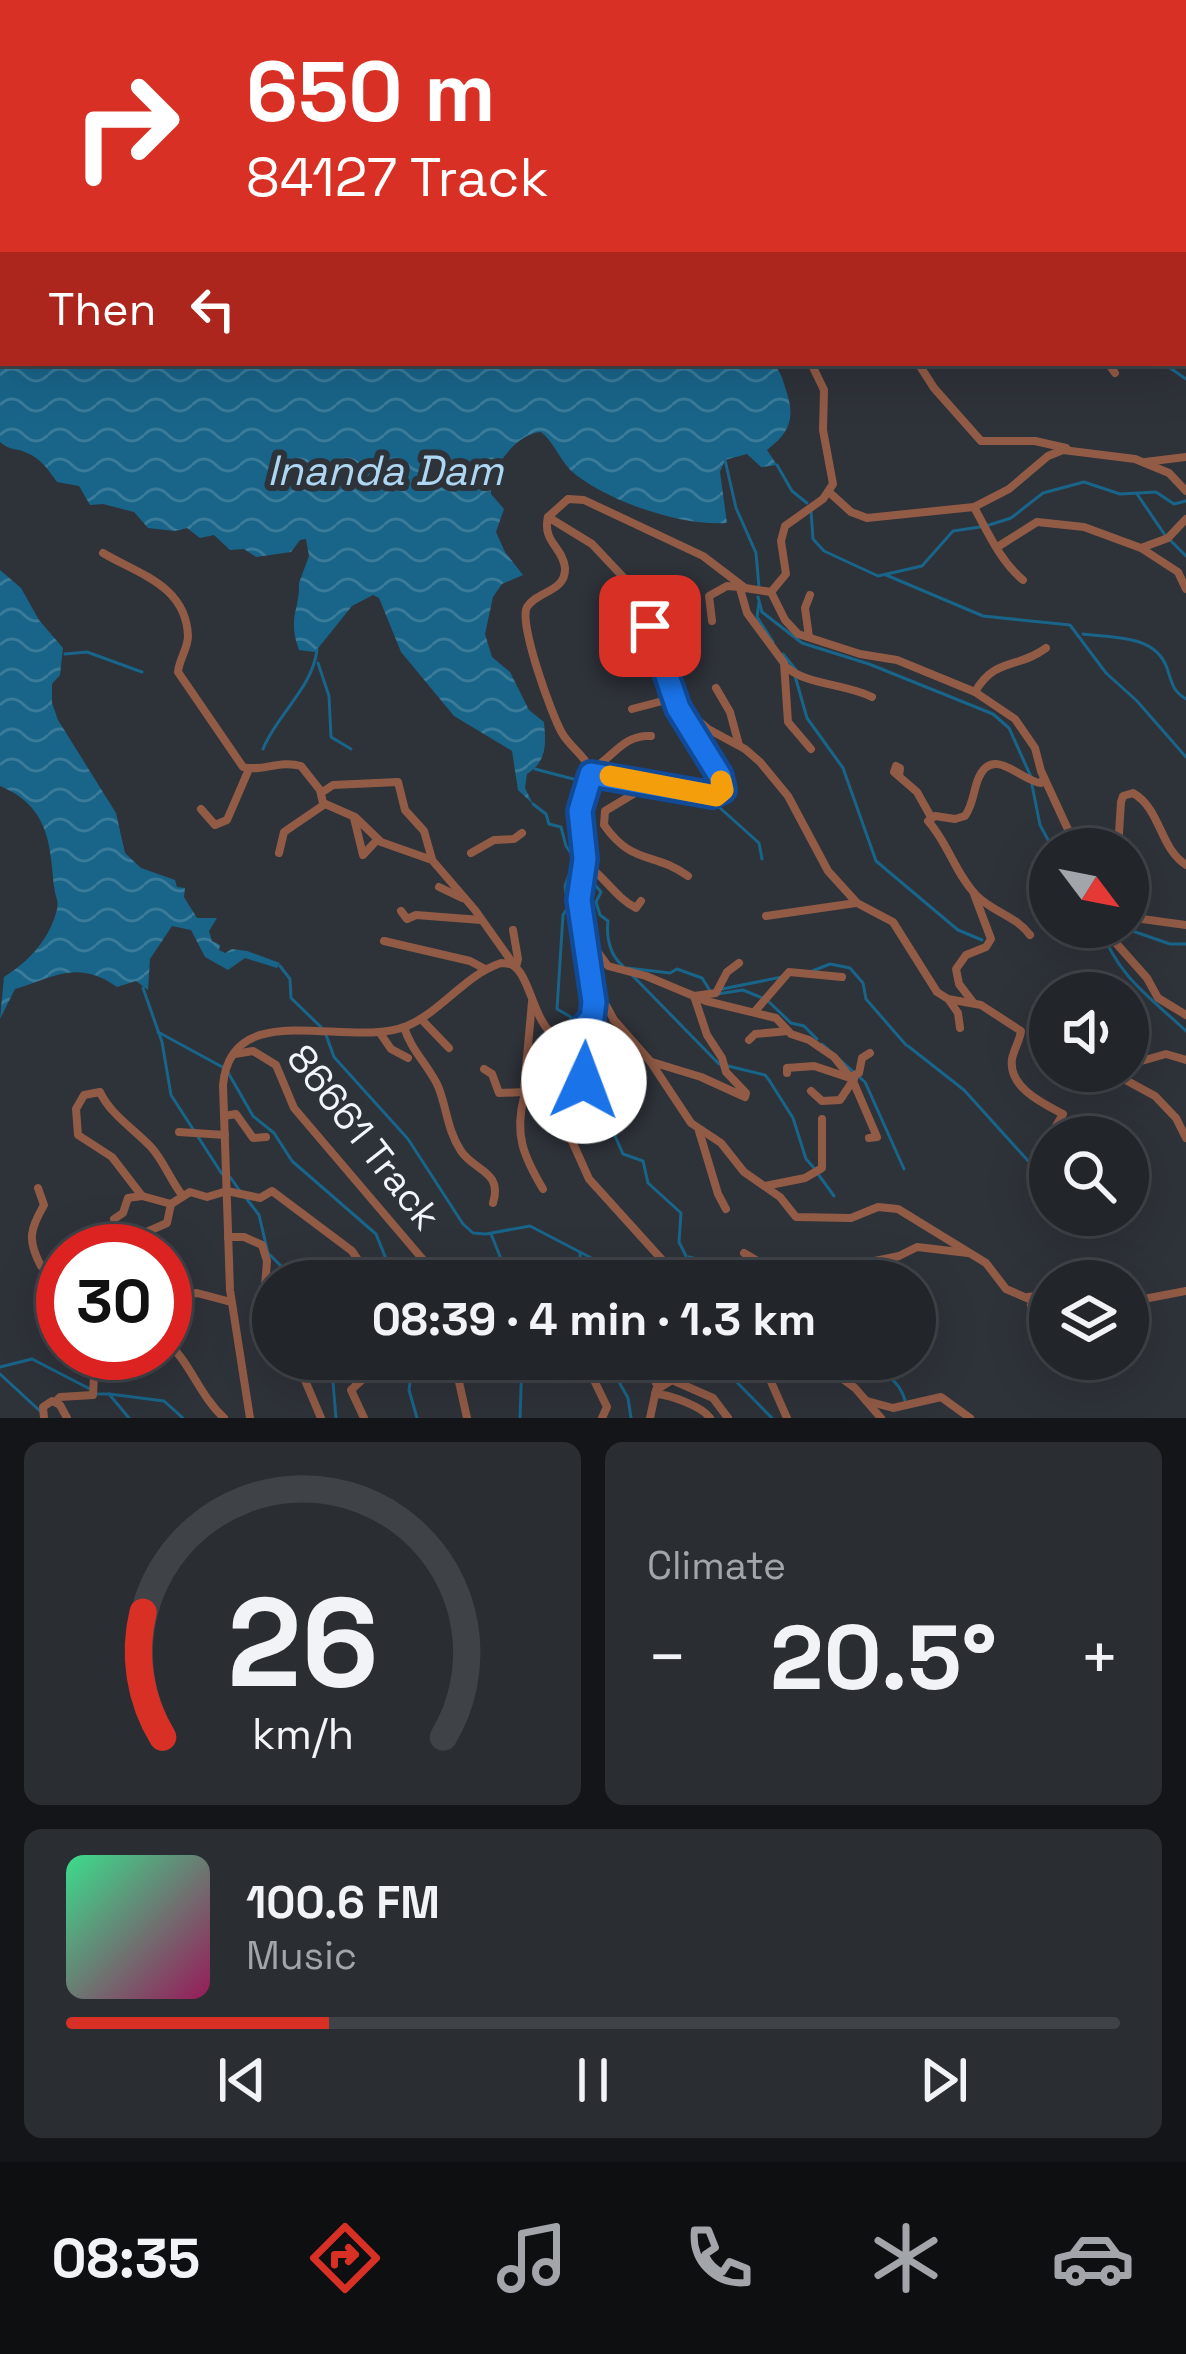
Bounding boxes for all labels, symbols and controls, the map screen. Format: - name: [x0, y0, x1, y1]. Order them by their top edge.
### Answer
- text: 650 m: [246, 38, 496, 146]
- icon: right: [48, 48, 204, 204]
- text: 84127 Track: [246, 143, 548, 212]
- icon: left: [180, 276, 246, 342]
- text: Then: [48, 281, 156, 338]
- water label: Inanda Dam: [267, 444, 504, 497]
- pin: [599, 575, 701, 677]
- icon: arrive: [617, 593, 683, 659]
- north arrow: [1029, 828, 1149, 948]
- map controls: [1029, 828, 1149, 1380]
- button: sound: [1029, 972, 1149, 1092]
- position arrow: [521, 1018, 647, 1144]
- street label: 86661 Track: [277, 1035, 451, 1239]
- button: search: [1029, 1116, 1149, 1236]
- speed limit sign: 30: [36, 1224, 192, 1380]
- button: layers: [1029, 1260, 1149, 1380]
- text: 08:39 · 4 min · 1.3 km: [372, 1291, 816, 1348]
- text: Climate: [647, 1541, 786, 1590]
- text: 26: [227, 1563, 378, 1722]
- text: 20.5°: [770, 1600, 997, 1715]
- text: −: [647, 1615, 688, 1699]
- text: +: [1079, 1615, 1120, 1699]
- text: km/h: [251, 1706, 354, 1761]
- text: 100.6 FM: [246, 1874, 440, 1931]
- text: Music: [246, 1931, 357, 1980]
- icon: previous: [209, 2047, 275, 2113]
- icon: pause: [560, 2047, 626, 2113]
- icon: next: [911, 2047, 977, 2113]
- icon: directions: [303, 2216, 387, 2300]
- icon: music: [490, 2216, 574, 2300]
- icon: phone: [677, 2216, 761, 2300]
- icon: climate: [864, 2216, 948, 2300]
- icon: car: [1051, 2216, 1135, 2300]
- text: 08:35: [51, 2224, 200, 2293]

